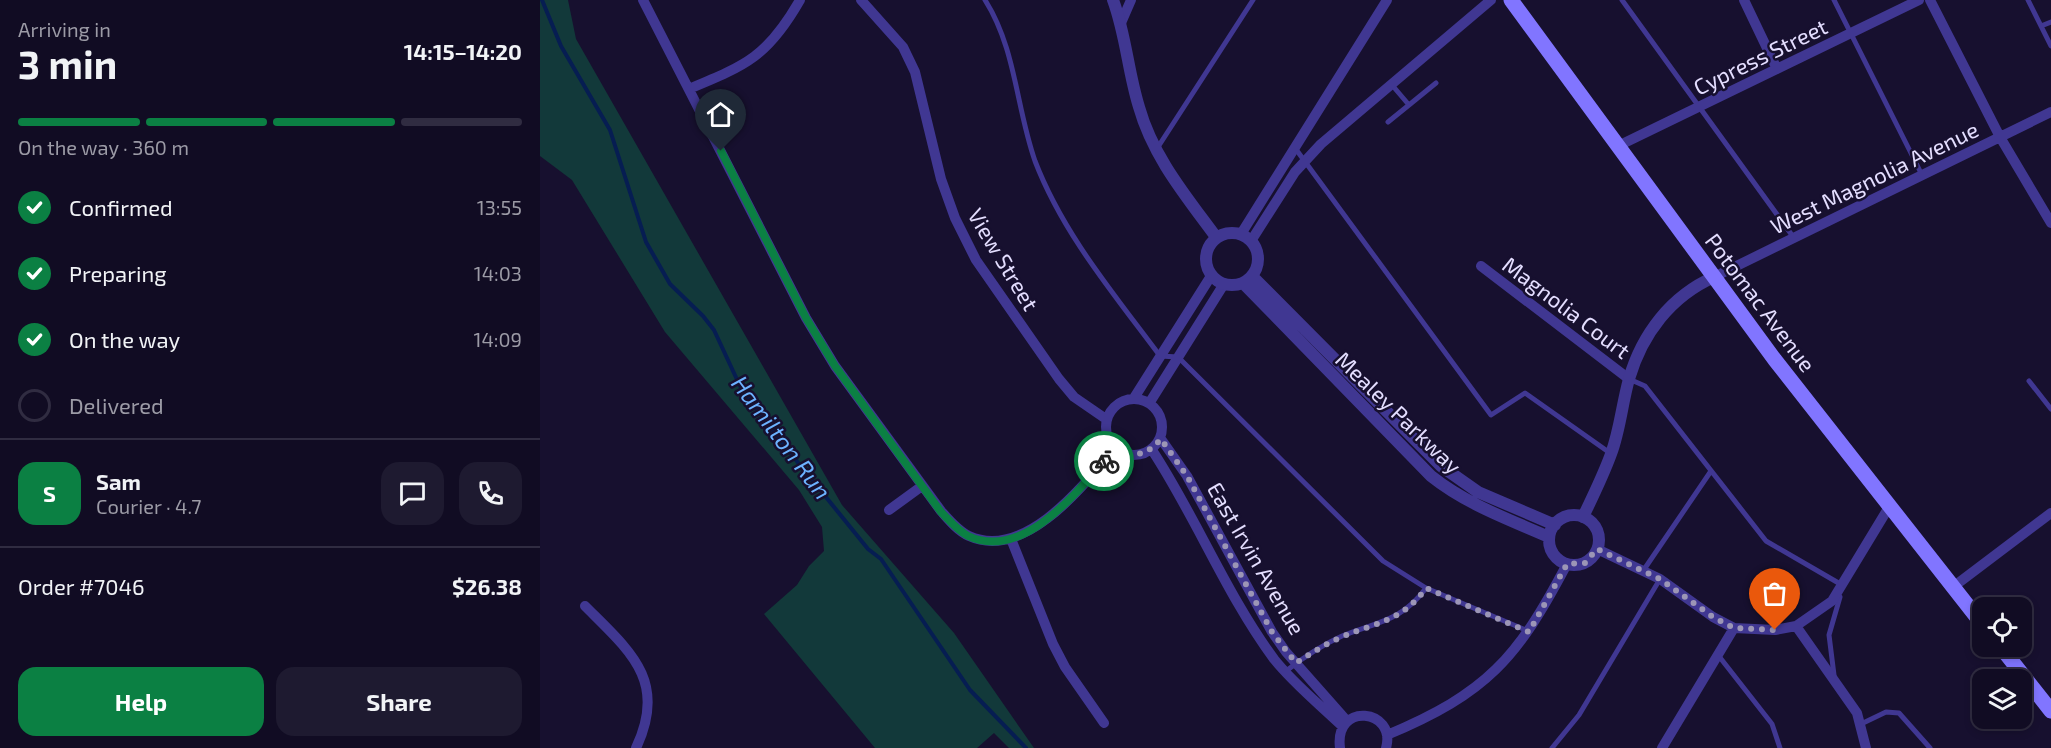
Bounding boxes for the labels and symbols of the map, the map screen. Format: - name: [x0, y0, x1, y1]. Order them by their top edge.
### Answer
- street label: Cypress Street: [1689, 12, 1831, 100]
- pin: [695, 89, 746, 151]
- street label: West Magnolia Avenue: [1766, 115, 1982, 239]
- street label: View Street: [963, 203, 1045, 315]
- street label: Potomac Avenue: [1701, 228, 1821, 376]
- street label: Magnolia Court: [1498, 251, 1636, 363]
- street label: Mealey Parkway: [1331, 346, 1467, 479]
- water label: Hamilton Run: [726, 369, 838, 505]
- courier: [1074, 431, 1134, 491]
- street label: East Irvin Avenue: [1203, 477, 1311, 639]
- pin: [1749, 568, 1800, 630]

